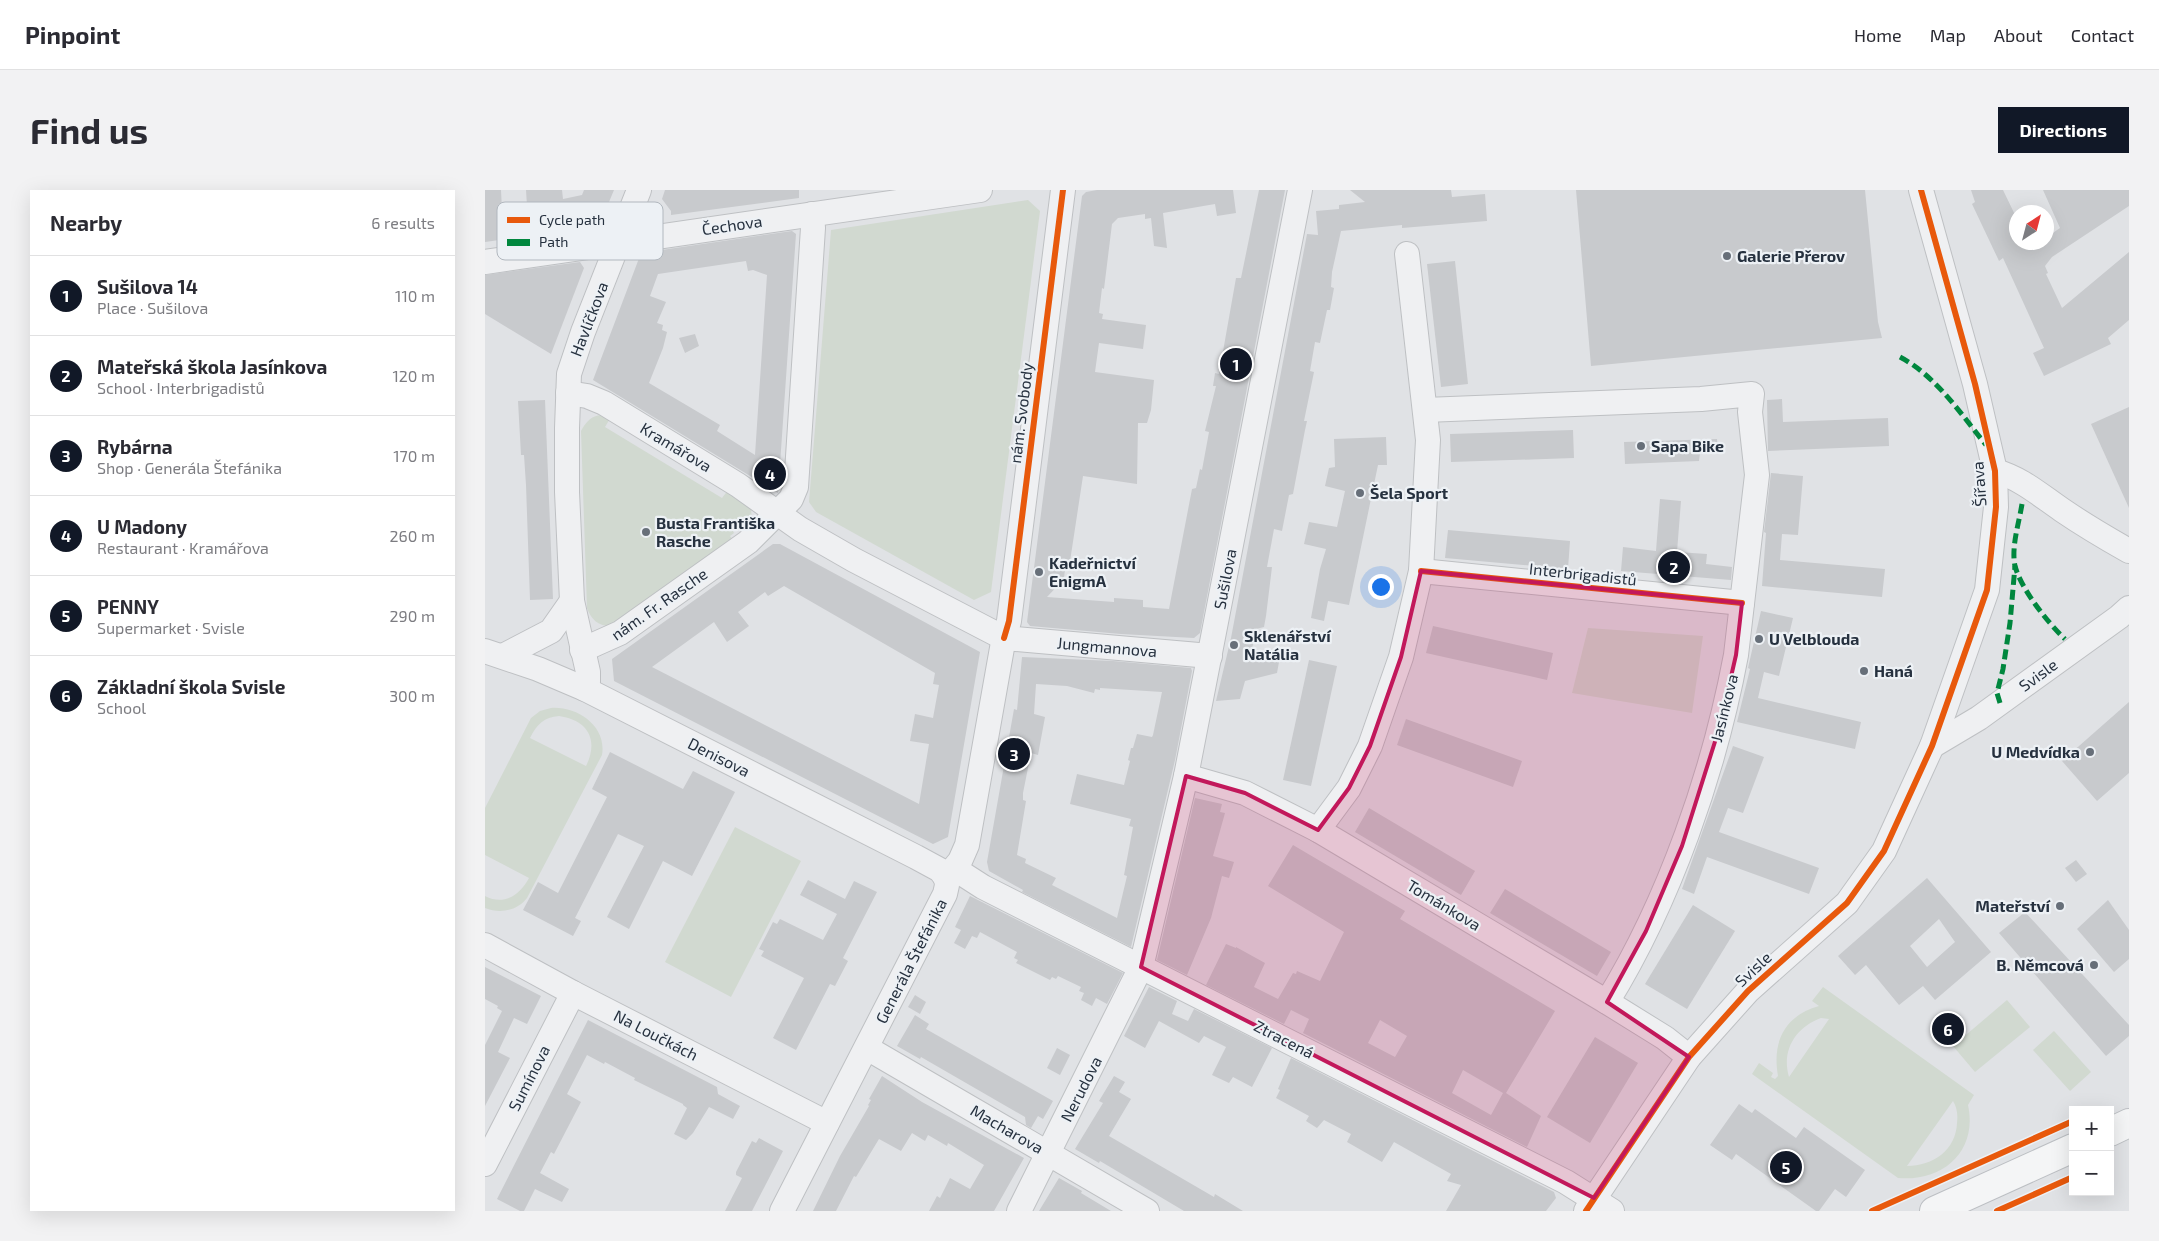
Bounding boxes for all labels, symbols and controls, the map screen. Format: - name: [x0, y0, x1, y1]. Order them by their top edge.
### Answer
- text: Pinpoint: [25, 20, 120, 49]
- text: Home: [1854, 24, 1902, 46]
- text: Map: [1930, 24, 1966, 46]
- text: About: [1994, 24, 2043, 46]
- text: Contact: [2071, 24, 2134, 46]
- button: Directions: [1998, 107, 2129, 153]
- text: Find us: [30, 109, 148, 151]
- legend: [497, 202, 663, 260]
- north arrow: [2009, 205, 2054, 250]
- text: Nearby: [50, 210, 122, 235]
- text: Cycle path: [539, 211, 605, 228]
- street label: Čechova: [700, 211, 763, 238]
- text: 6 results: [371, 213, 435, 232]
- text: Path: [539, 233, 568, 250]
- place label: Galerie Přerov: [1737, 246, 1845, 265]
- marker: Galerie Přerov: [1721, 250, 1733, 262]
- text: Sušilova 14: [97, 275, 198, 298]
- street label: Havlíčkova: [566, 279, 611, 359]
- text: 1: [63, 286, 69, 305]
- text: 110 m: [395, 286, 435, 305]
- text: Place · Sušilova: [97, 298, 208, 317]
- pin: 1: [1220, 345, 1252, 383]
- text: Mateřská škola Jasínkova: [97, 355, 327, 378]
- street label: nám. Svobody: [1005, 361, 1036, 464]
- text: 2: [61, 366, 71, 385]
- text: 120 m: [392, 366, 435, 385]
- text: School · Interbrigadistů: [97, 378, 265, 397]
- street label: Kramářova: [637, 418, 715, 475]
- text: Rybárna: [97, 435, 173, 458]
- place label: Sapa Bike: [1651, 436, 1724, 455]
- marker: Sapa Bike: [1635, 440, 1647, 452]
- text: 3: [61, 446, 71, 465]
- text: 170 m: [393, 446, 435, 465]
- pin: 4: [754, 455, 786, 493]
- text: Shop · Generála Štefánika: [97, 458, 282, 477]
- street label: Šířava: [1967, 461, 1990, 507]
- place label: Šela Sport: [1370, 483, 1448, 502]
- marker: Šela Sport: [1354, 487, 1366, 499]
- place label: Busta Františka Rasche: [656, 513, 775, 550]
- text: U Madony: [97, 515, 187, 538]
- text: 4: [61, 526, 71, 545]
- text: 260 m: [390, 526, 435, 545]
- marker: Busta Františka Rasche: [640, 526, 652, 538]
- text: Restaurant · Kramářova: [97, 538, 269, 557]
- street label: Sušilova: [1209, 547, 1240, 611]
- pin: 2: [1658, 548, 1690, 586]
- place label: Kadeřnictví EnigmA: [1049, 553, 1137, 590]
- street label: Interbrigadistů: [1528, 558, 1638, 589]
- street label: nám. Fr. Rasche: [607, 563, 710, 644]
- marker: Kadeřnictví EnigmA: [1033, 566, 1045, 578]
- your location: [1368, 574, 1394, 600]
- text: PENNY: [97, 595, 159, 618]
- text: 5: [62, 606, 70, 625]
- text: 290 m: [390, 606, 435, 625]
- text: Supermarket · Svisle: [97, 618, 245, 637]
- place label: Sklenářství Natália: [1244, 626, 1332, 663]
- place label: U Velblouda: [1769, 629, 1859, 648]
- street label: Jungmannova: [1056, 633, 1158, 660]
- marker: U Velblouda: [1753, 633, 1765, 645]
- marker: Sklenářství Natália: [1228, 639, 1240, 651]
- street label: Svisle: [2015, 654, 2061, 695]
- place label: Haná: [1874, 661, 1913, 680]
- marker: Haná: [1858, 665, 1870, 677]
- street label: Jasínkova: [1706, 672, 1741, 744]
- text: Základní škola Svisle: [97, 675, 286, 698]
- text: 6: [61, 686, 71, 705]
- text: 300 m: [389, 686, 435, 705]
- text: School: [97, 698, 146, 717]
- street label: Denisova: [685, 733, 753, 780]
- pin: 3: [998, 735, 1030, 773]
- place label: U Medvídka: [1991, 742, 2080, 761]
- marker: U Medvídka: [2084, 746, 2096, 758]
- street label: Tománkova: [1404, 875, 1485, 934]
- street label: Generála Štefánika: [871, 895, 950, 1026]
- place label: Mateřství: [1975, 896, 2052, 915]
- marker: Mateřství: [2054, 900, 2066, 912]
- street label: Svisle: [1731, 947, 1775, 990]
- place label: B. Němcová: [1996, 955, 2084, 974]
- marker: B. Němcová: [2088, 959, 2100, 971]
- street label: Na Loučkách: [611, 1005, 701, 1064]
- pin: 6: [1932, 1010, 1964, 1048]
- street label: Ztracená: [1251, 1015, 1317, 1062]
- street label: Sumínova: [504, 1042, 553, 1114]
- street label: Nerudova: [1056, 1053, 1105, 1125]
- street label: Macharova: [967, 1100, 1047, 1157]
- map controls: [2069, 1106, 2114, 1196]
- button: +: [2069, 1106, 2114, 1151]
- pin: 5: [1770, 1148, 1802, 1186]
- button: −: [2069, 1151, 2114, 1196]

